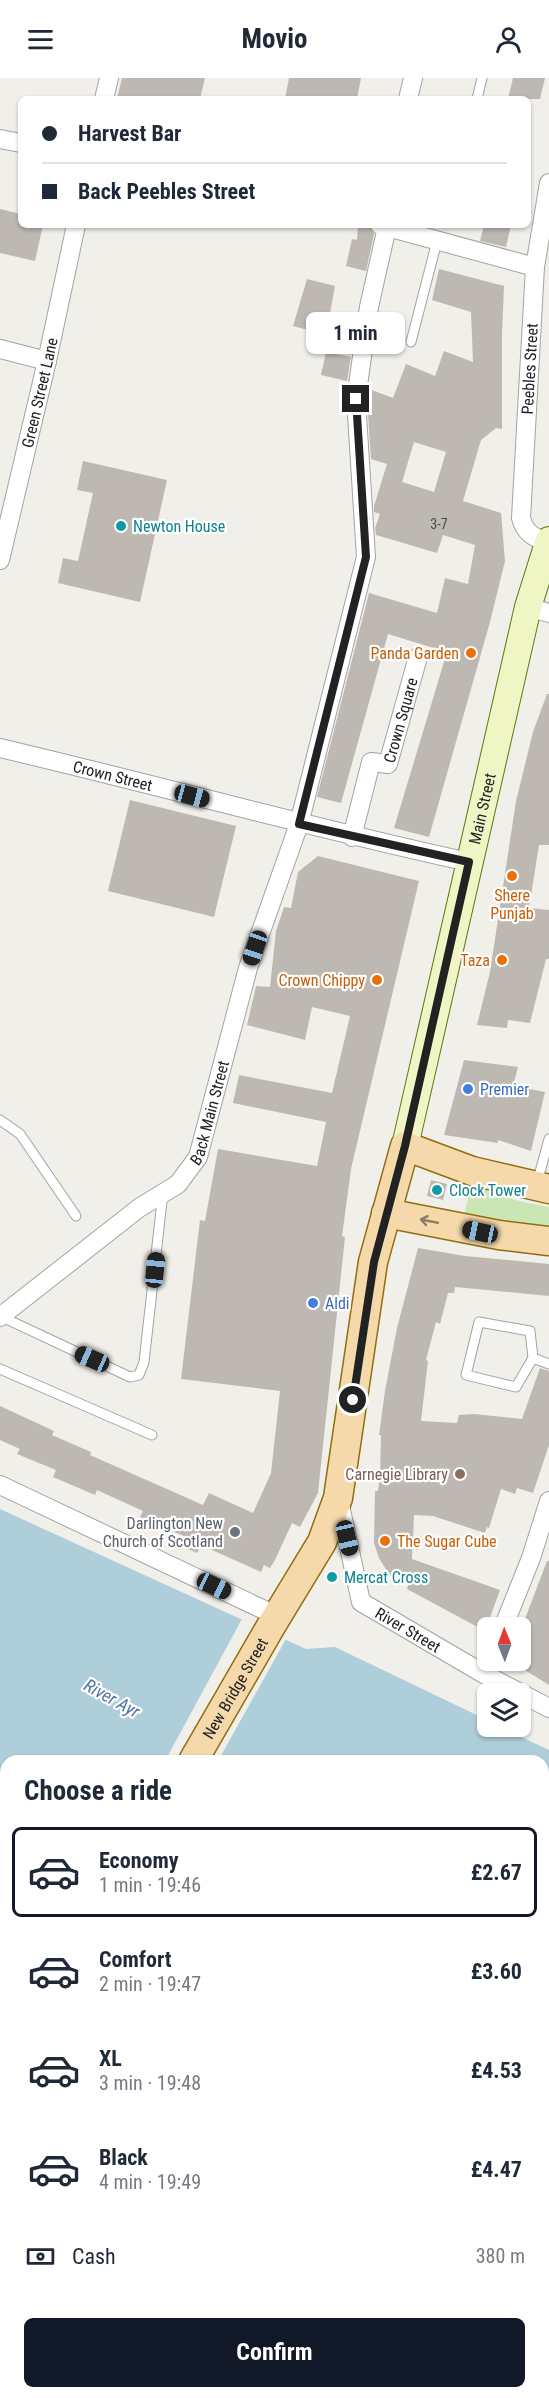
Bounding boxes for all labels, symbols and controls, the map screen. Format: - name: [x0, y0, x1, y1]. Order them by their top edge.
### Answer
- icon: menu: [24, 23, 57, 56]
- text: Movio: [241, 23, 308, 55]
- icon: person: [492, 23, 525, 56]
- text: Harvest Bar: [78, 121, 181, 146]
- text: Back Peebles Street: [78, 179, 255, 204]
- callout: 1 min: [306, 312, 406, 354]
- text: 1 min: [333, 321, 378, 345]
- street label: Peebles Street: [517, 322, 541, 415]
- street label: Green Street Lane: [17, 336, 61, 449]
- route end: [342, 385, 369, 412]
- house number: 3-7: [430, 516, 448, 532]
- place label: Newton House: [133, 517, 225, 536]
- marker: Newton House: [114, 519, 128, 533]
- place label: Panda Garden: [371, 644, 459, 663]
- marker: Panda Garden: [464, 646, 478, 660]
- street label: Crown Square: [379, 675, 421, 765]
- street label: Crown Street: [71, 756, 155, 795]
- street label: Main Street: [465, 771, 499, 846]
- car: [172, 783, 212, 809]
- marker: Shere Punjab: [505, 869, 519, 883]
- place label: Shere Punjab: [490, 886, 534, 923]
- car: [241, 928, 269, 968]
- place label: Taza: [460, 951, 490, 970]
- marker: Taza: [495, 953, 509, 967]
- place label: Crown Chippy: [279, 971, 365, 990]
- marker: Crown Chippy: [370, 973, 384, 987]
- street label: Back Main Street: [186, 1058, 233, 1169]
- place label: Premier: [480, 1080, 529, 1099]
- marker: Premier: [461, 1082, 475, 1096]
- place label: Clock Tower: [449, 1181, 526, 1200]
- marker: Clock Tower: [430, 1183, 444, 1197]
- one-way arrow: [420, 1215, 440, 1226]
- car: [461, 1219, 499, 1245]
- car: [144, 1251, 166, 1289]
- place label: Aldi: [325, 1294, 350, 1313]
- marker: Aldi: [306, 1296, 320, 1310]
- car: [72, 1343, 112, 1375]
- route start: [339, 1386, 366, 1413]
- place label: Carnegie Library: [345, 1465, 448, 1484]
- marker: Carnegie Library: [453, 1467, 467, 1481]
- place label: Darlington New Church of Scotland: [103, 1514, 223, 1551]
- car: [334, 1518, 360, 1558]
- marker: Darlington New Church of Scotland: [228, 1525, 242, 1539]
- place label: The Sugar Cube: [397, 1532, 497, 1551]
- marker: The Sugar Cube: [378, 1534, 392, 1548]
- place label: Mercat Cross: [344, 1568, 428, 1587]
- car: [194, 1570, 234, 1602]
- marker: Mercat Cross: [325, 1570, 339, 1584]
- street label: River Street: [372, 1603, 444, 1656]
- north arrow: [477, 1617, 531, 1671]
- map controls: [477, 1617, 531, 1737]
- street label: New Bridge Street: [198, 1634, 272, 1742]
- water label: River Ayr: [80, 1674, 144, 1722]
- button: layers: [477, 1683, 531, 1737]
- text: Choose a ride: [24, 1775, 172, 1807]
- icon: car: [27, 1845, 81, 1899]
- text: Economy: [99, 1848, 179, 1873]
- text: £2.67: [471, 1860, 522, 1885]
- text: 1 min · 19:46: [99, 1873, 201, 1897]
- icon: car: [27, 1944, 81, 1998]
- text: Comfort: [99, 1947, 172, 1972]
- text: £3.60: [471, 1959, 522, 1984]
- text: 2 min · 19:47: [99, 1972, 201, 1996]
- icon: car: [27, 2043, 81, 2097]
- text: XL: [99, 2046, 122, 2071]
- text: £4.53: [471, 2058, 522, 2083]
- text: 3 min · 19:48: [99, 2071, 201, 2095]
- icon: car: [27, 2142, 81, 2196]
- text: Black: [99, 2145, 148, 2170]
- text: £4.47: [471, 2157, 522, 2182]
- text: 4 min · 19:49: [99, 2170, 201, 2194]
- icon: cash: [24, 2240, 57, 2273]
- text: Cash: [72, 2244, 116, 2269]
- text: 380 m: [476, 2244, 525, 2268]
- button: Confirm: [24, 2318, 525, 2387]

